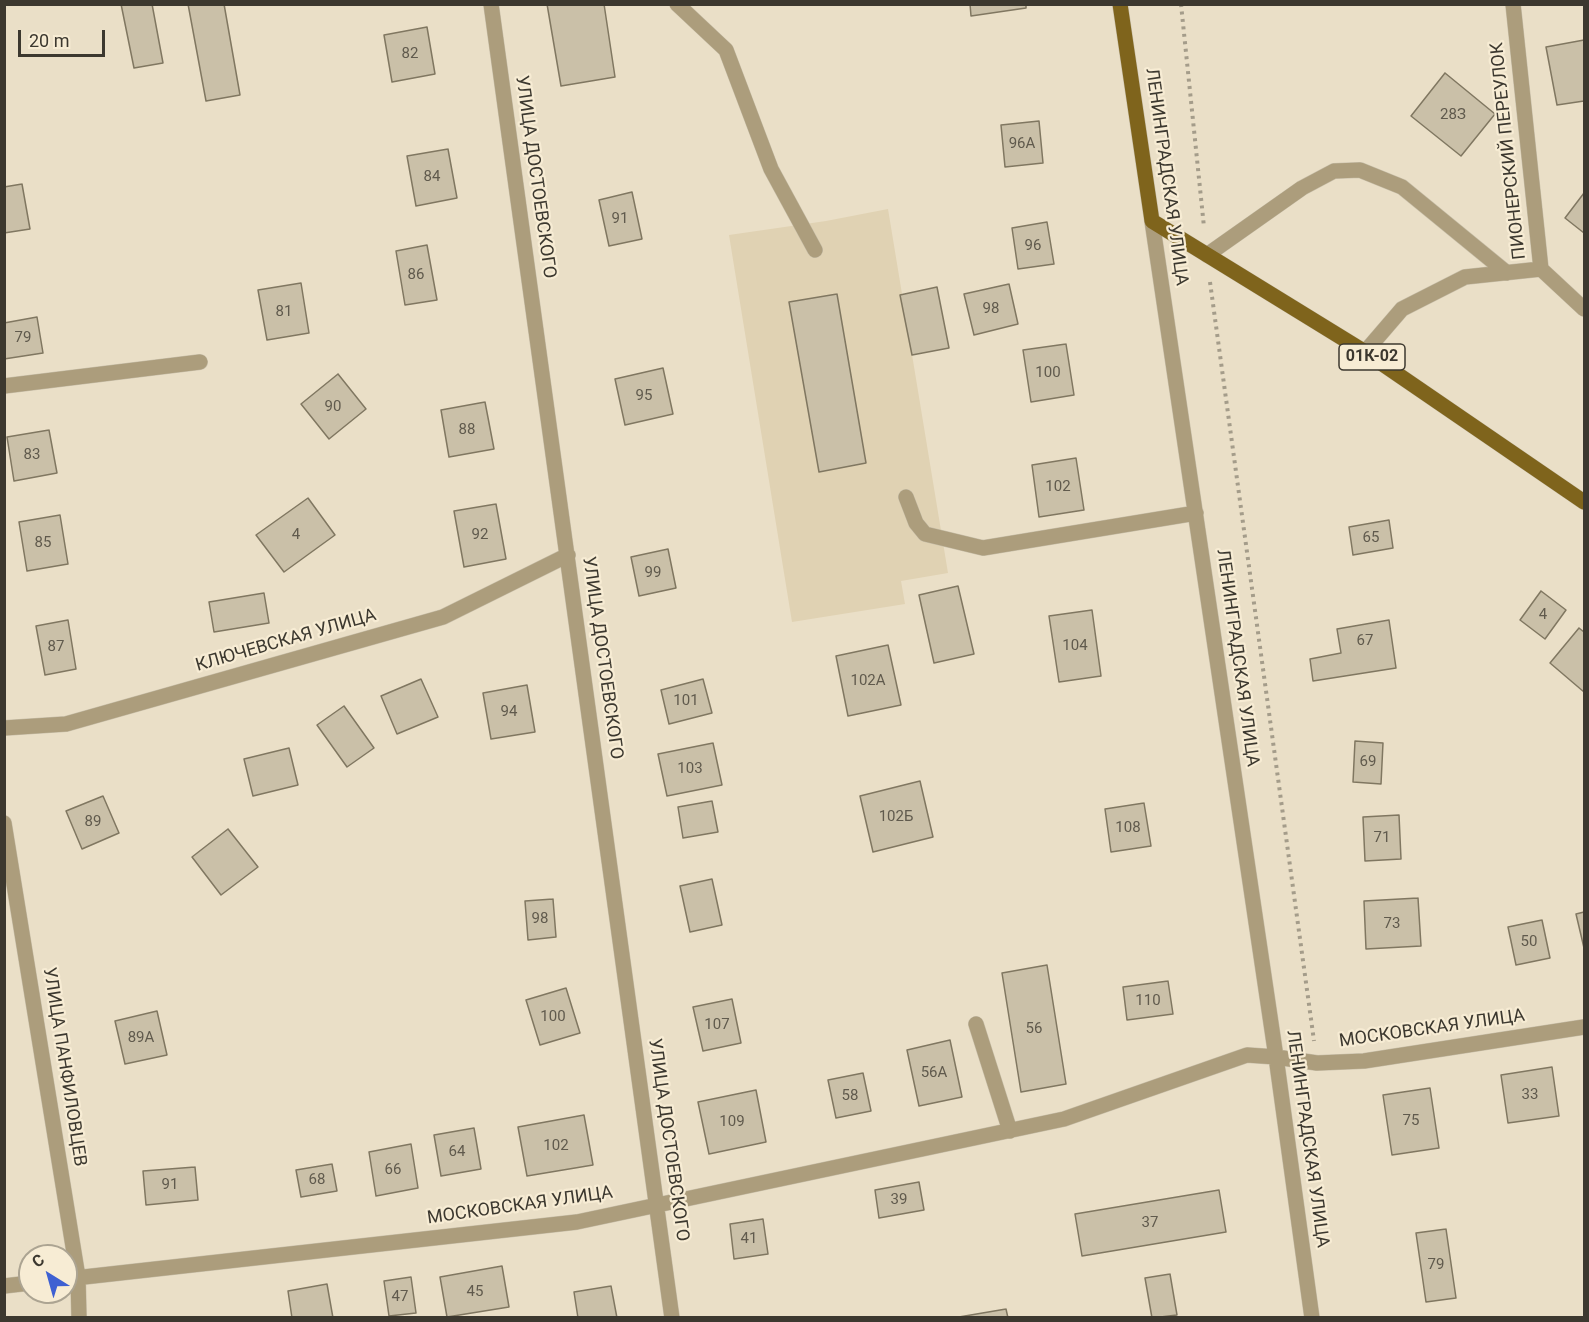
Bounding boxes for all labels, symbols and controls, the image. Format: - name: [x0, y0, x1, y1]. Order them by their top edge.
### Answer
- scale bar: [21, 18, 108, 56]
- text: 20 m: [29, 30, 69, 51]
- street label: ПИОНЕРСКИЙ ПЕРЕУЛОК: [1487, 41, 1531, 261]
- house number: 82: [402, 45, 418, 63]
- street label: ЛЕНИНГРАДСКАЯ УЛИЦА: [1140, 67, 1192, 287]
- street label: УЛИЦА ДОСТОЕВСКОГО: [510, 74, 560, 280]
- house number: 28З: [1440, 106, 1466, 124]
- house number: 96А: [1009, 135, 1035, 153]
- house number: 84: [424, 168, 440, 186]
- house number: 91: [612, 210, 628, 228]
- house number: 96: [1025, 237, 1041, 255]
- house number: 86: [408, 266, 424, 284]
- house number: 98: [983, 300, 999, 318]
- house number: 81: [276, 303, 292, 321]
- house number: 79: [15, 329, 31, 347]
- road number: 01К-02: [1339, 344, 1405, 370]
- house number: 100: [1035, 364, 1061, 382]
- house number: 95: [636, 387, 652, 405]
- house number: 90: [325, 398, 341, 416]
- house number: 88: [459, 421, 475, 439]
- house number: 83: [24, 446, 40, 464]
- house number: 102: [1045, 478, 1071, 496]
- house number: 4: [292, 526, 300, 544]
- house number: 92: [472, 526, 488, 544]
- house number: 65: [1363, 529, 1379, 547]
- house number: 85: [35, 534, 51, 552]
- street label: ЛЕНИНГРАДСКАЯ УЛИЦА: [1211, 548, 1263, 768]
- street label: УЛИЦА ДОСТОЕВСКОГО: [577, 555, 627, 761]
- house number: 99: [645, 564, 661, 582]
- street label: КЛЮЧЕВСКАЯ УЛИЦА: [193, 605, 379, 677]
- house number: 4: [1539, 606, 1547, 624]
- house number: 67: [1357, 632, 1373, 650]
- house number: 104: [1062, 637, 1088, 655]
- house number: 87: [48, 638, 64, 656]
- house number: 102А: [850, 672, 886, 690]
- house number: 101: [673, 692, 699, 710]
- house number: 94: [501, 703, 517, 721]
- house number: 69: [1360, 753, 1376, 771]
- house number: 103: [677, 760, 703, 778]
- house number: 102Б: [879, 808, 913, 826]
- house number: 89: [85, 813, 101, 831]
- house number: 108: [1115, 819, 1141, 837]
- house number: 71: [1374, 829, 1390, 847]
- house number: 98: [532, 910, 548, 928]
- house number: 73: [1384, 915, 1400, 933]
- house number: 50: [1521, 933, 1537, 951]
- street label: УЛИЦА ПАНФИЛОВЦЕВ: [38, 966, 90, 1168]
- house number: 110: [1135, 992, 1161, 1010]
- street label: МОСКОВСКАЯ УЛИЦА: [1338, 1005, 1526, 1053]
- house number: 100: [540, 1008, 566, 1026]
- house number: 107: [704, 1016, 730, 1034]
- house number: 56: [1026, 1020, 1042, 1038]
- house number: 89А: [128, 1029, 154, 1047]
- street label: ЛЕНИНГРАДСКАЯ УЛИЦА: [1281, 1029, 1333, 1249]
- street label: УЛИЦА ДОСТОЕВСКОГО: [643, 1037, 693, 1243]
- house number: 56А: [921, 1064, 947, 1082]
- house number: 33: [1522, 1086, 1538, 1104]
- house number: 58: [842, 1087, 858, 1105]
- house number: 75: [1403, 1112, 1419, 1130]
- house number: 109: [719, 1113, 745, 1131]
- house number: 102: [543, 1137, 569, 1155]
- house number: 64: [449, 1143, 465, 1161]
- house number: 66: [385, 1161, 401, 1179]
- house number: 68: [309, 1171, 325, 1189]
- house number: 91: [162, 1176, 178, 1194]
- street label: МОСКОВСКАЯ УЛИЦА: [426, 1182, 614, 1230]
- house number: 39: [891, 1191, 907, 1209]
- house number: 37: [1142, 1214, 1158, 1232]
- house number: 41: [741, 1230, 757, 1248]
- north arrow: [18, 1244, 78, 1304]
- text: С: [28, 1250, 48, 1272]
- house number: 79: [1428, 1256, 1444, 1274]
- house number: 45: [467, 1283, 483, 1301]
- house number: 47: [392, 1288, 408, 1306]

